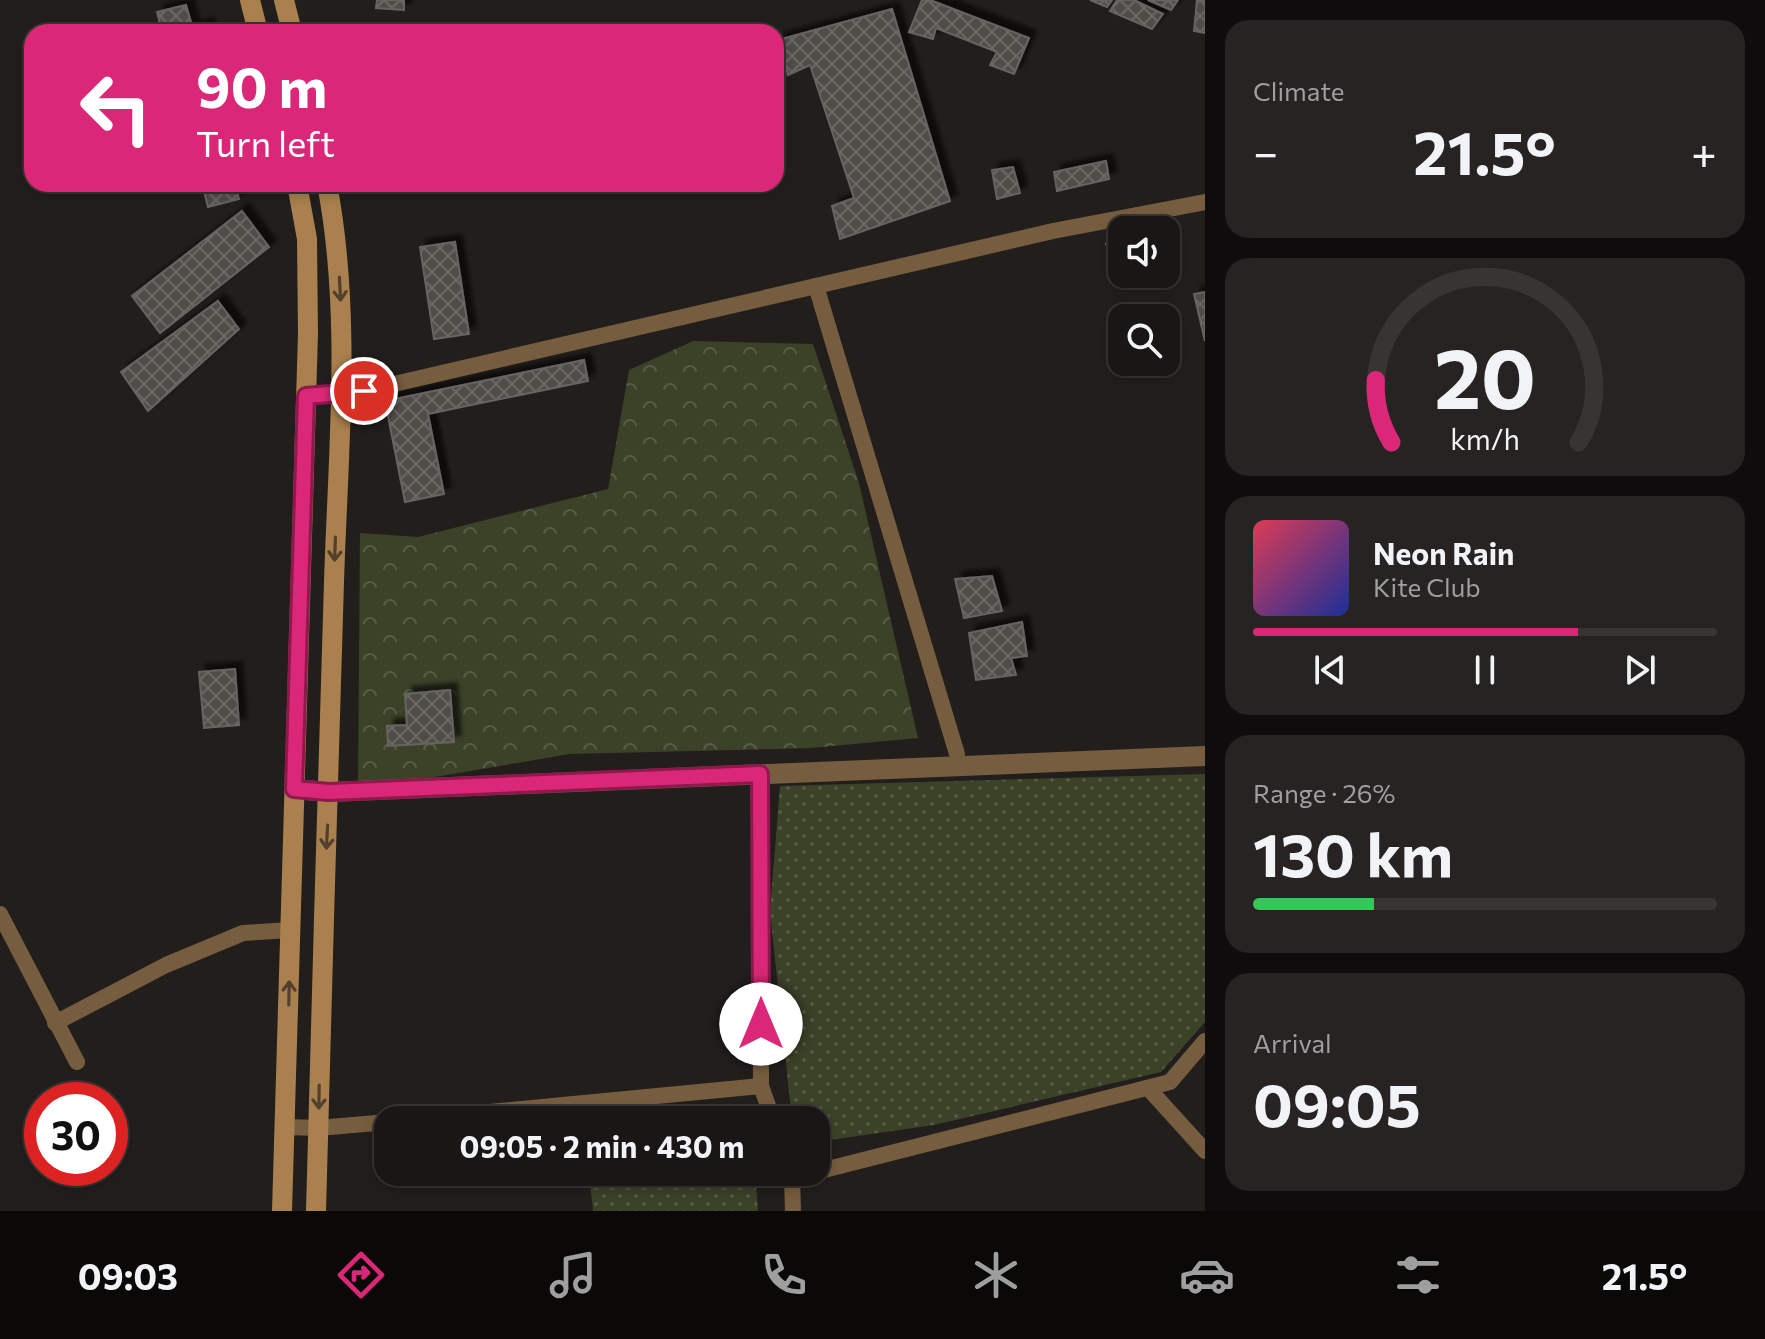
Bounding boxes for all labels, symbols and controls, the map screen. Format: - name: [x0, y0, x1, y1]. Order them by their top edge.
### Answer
- text: 90 m: [196, 51, 327, 120]
- icon: left: [64, 56, 168, 160]
- text: Climate: [1253, 75, 1345, 106]
- text: 21.5°: [1413, 114, 1556, 187]
- text: Turn left: [196, 120, 335, 164]
- text: −: [1253, 124, 1278, 178]
- text: +: [1691, 124, 1717, 178]
- map controls: [1108, 216, 1180, 376]
- button: sound: [1108, 216, 1180, 288]
- one-way arrow: [332, 275, 347, 302]
- button: search: [1108, 304, 1180, 376]
- text: 20: [1434, 324, 1536, 426]
- pin: [330, 357, 398, 425]
- icon: arrive: [342, 369, 386, 413]
- text: km/h: [1450, 421, 1520, 456]
- text: Neon Rain: [1373, 534, 1514, 571]
- one-way arrow: [328, 535, 343, 562]
- text: Kite Club: [1373, 571, 1481, 602]
- icon: previous: [1308, 648, 1352, 692]
- icon: pause: [1463, 648, 1507, 692]
- icon: next: [1618, 648, 1662, 692]
- text: Range · 26%: [1253, 777, 1396, 808]
- text: 130 km: [1253, 816, 1453, 889]
- one-way arrow: [319, 823, 334, 850]
- one-way arrow: [281, 980, 296, 1007]
- position arrow: [719, 982, 803, 1066]
- text: Arrival: [1253, 1027, 1332, 1058]
- text: 09:05: [1253, 1066, 1421, 1139]
- speed limit sign: 30: [24, 1082, 128, 1186]
- one-way arrow: [311, 1083, 327, 1110]
- text: 09:05 · 2 min · 430 m: [459, 1127, 745, 1164]
- icon: directions: [333, 1247, 389, 1303]
- icon: music: [545, 1247, 601, 1303]
- icon: phone: [756, 1247, 812, 1303]
- icon: climate: [968, 1247, 1024, 1303]
- icon: car: [1179, 1247, 1235, 1303]
- icon: filters: [1390, 1247, 1446, 1303]
- text: 09:03: [78, 1253, 178, 1297]
- text: 21.5°: [1602, 1253, 1687, 1297]

